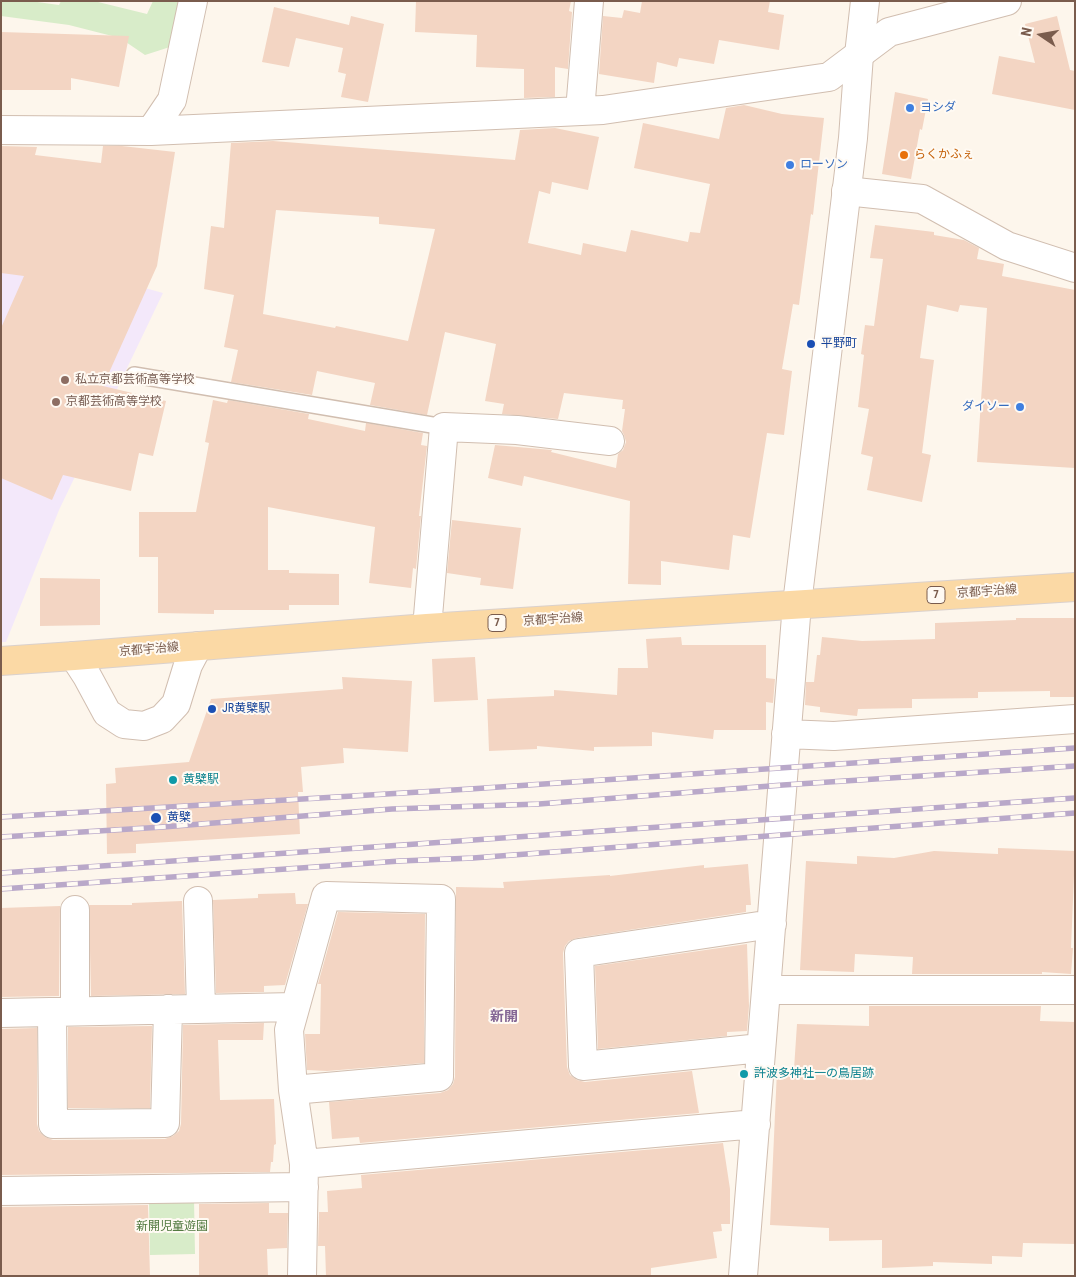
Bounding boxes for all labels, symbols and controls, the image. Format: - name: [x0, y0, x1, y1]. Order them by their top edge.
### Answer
- north arrow: [1016, 10, 1066, 60]
- text: N: [1018, 26, 1035, 38]
- place label: ヨシダ: [920, 101, 956, 115]
- marker: ヨシダ: [904, 102, 916, 114]
- place label: らくかふぇ: [914, 148, 974, 162]
- marker: らくかふぇ: [898, 149, 910, 161]
- place label: ローソン: [800, 158, 848, 172]
- marker: ローソン: [784, 159, 796, 171]
- place label: 平野町: [821, 337, 857, 351]
- marker: 平野町: [805, 338, 817, 350]
- place label: 私立京都芸術高等学校: [75, 373, 195, 387]
- marker: 私立京都芸術高等学校: [59, 374, 71, 386]
- place label: 京都芸術高等学校: [66, 395, 162, 409]
- marker: 京都芸術高等学校: [50, 396, 62, 408]
- place label: ダイソー: [962, 400, 1010, 414]
- marker: ダイソー: [1014, 401, 1026, 413]
- street label: 京都宇治線: [957, 583, 1017, 601]
- road number: 7: [927, 586, 945, 604]
- street label: 京都宇治線: [523, 611, 583, 629]
- road number: 7: [488, 614, 506, 632]
- street label: 京都宇治線: [118, 640, 180, 660]
- place label: JR黄檗駅: [222, 702, 270, 716]
- marker: JR黄檗駅: [206, 703, 218, 715]
- place label: 黄檗駅: [183, 773, 219, 787]
- marker: 黄檗駅: [167, 774, 179, 786]
- marker: 黄檗: [149, 811, 163, 825]
- place label: 黄檗: [167, 811, 191, 825]
- district label: 新開: [490, 1009, 518, 1025]
- place label: 許波多神社一の鳥居跡: [754, 1067, 874, 1081]
- marker: 許波多神社一の鳥居跡: [738, 1068, 750, 1080]
- park label: 新開児童遊園: [136, 1220, 208, 1234]

